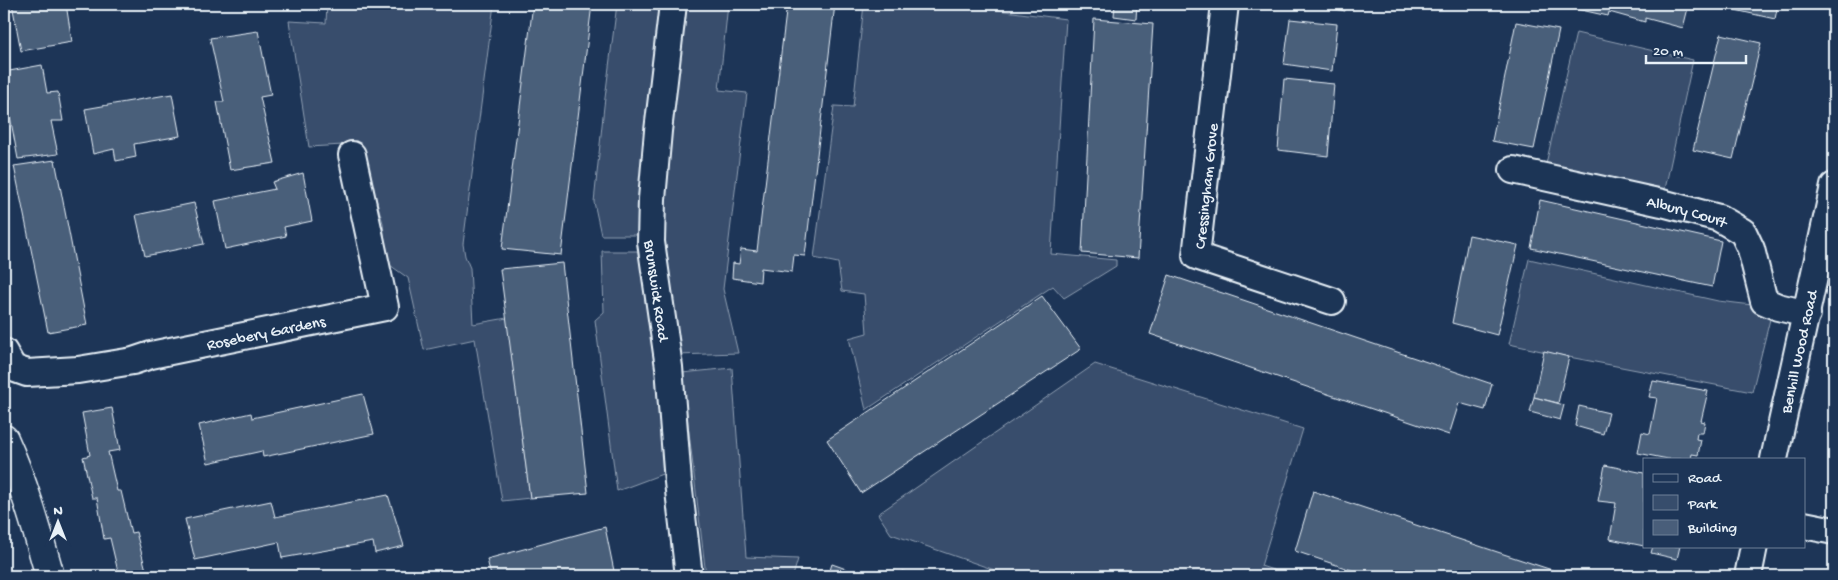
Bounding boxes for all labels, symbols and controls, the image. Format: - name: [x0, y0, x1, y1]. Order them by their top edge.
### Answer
- scale bar: [1646, 32, 1746, 64]
- text: 20 m: [1653, 43, 1683, 61]
- street label: Cressingham Grove: [1192, 122, 1225, 250]
- street label: Albury Court: [1644, 194, 1731, 234]
- street label: Brunswick Road: [638, 238, 671, 344]
- street label: Benhill Wood Road: [1778, 287, 1824, 417]
- street label: Rosebery Gardens: [205, 313, 328, 356]
- legend: [1643, 458, 1806, 548]
- text: Road: [1688, 470, 1722, 488]
- text: Park: [1687, 496, 1718, 514]
- north arrow: [32, 498, 82, 548]
- text: N: [53, 503, 63, 520]
- text: Building: [1687, 520, 1737, 538]

